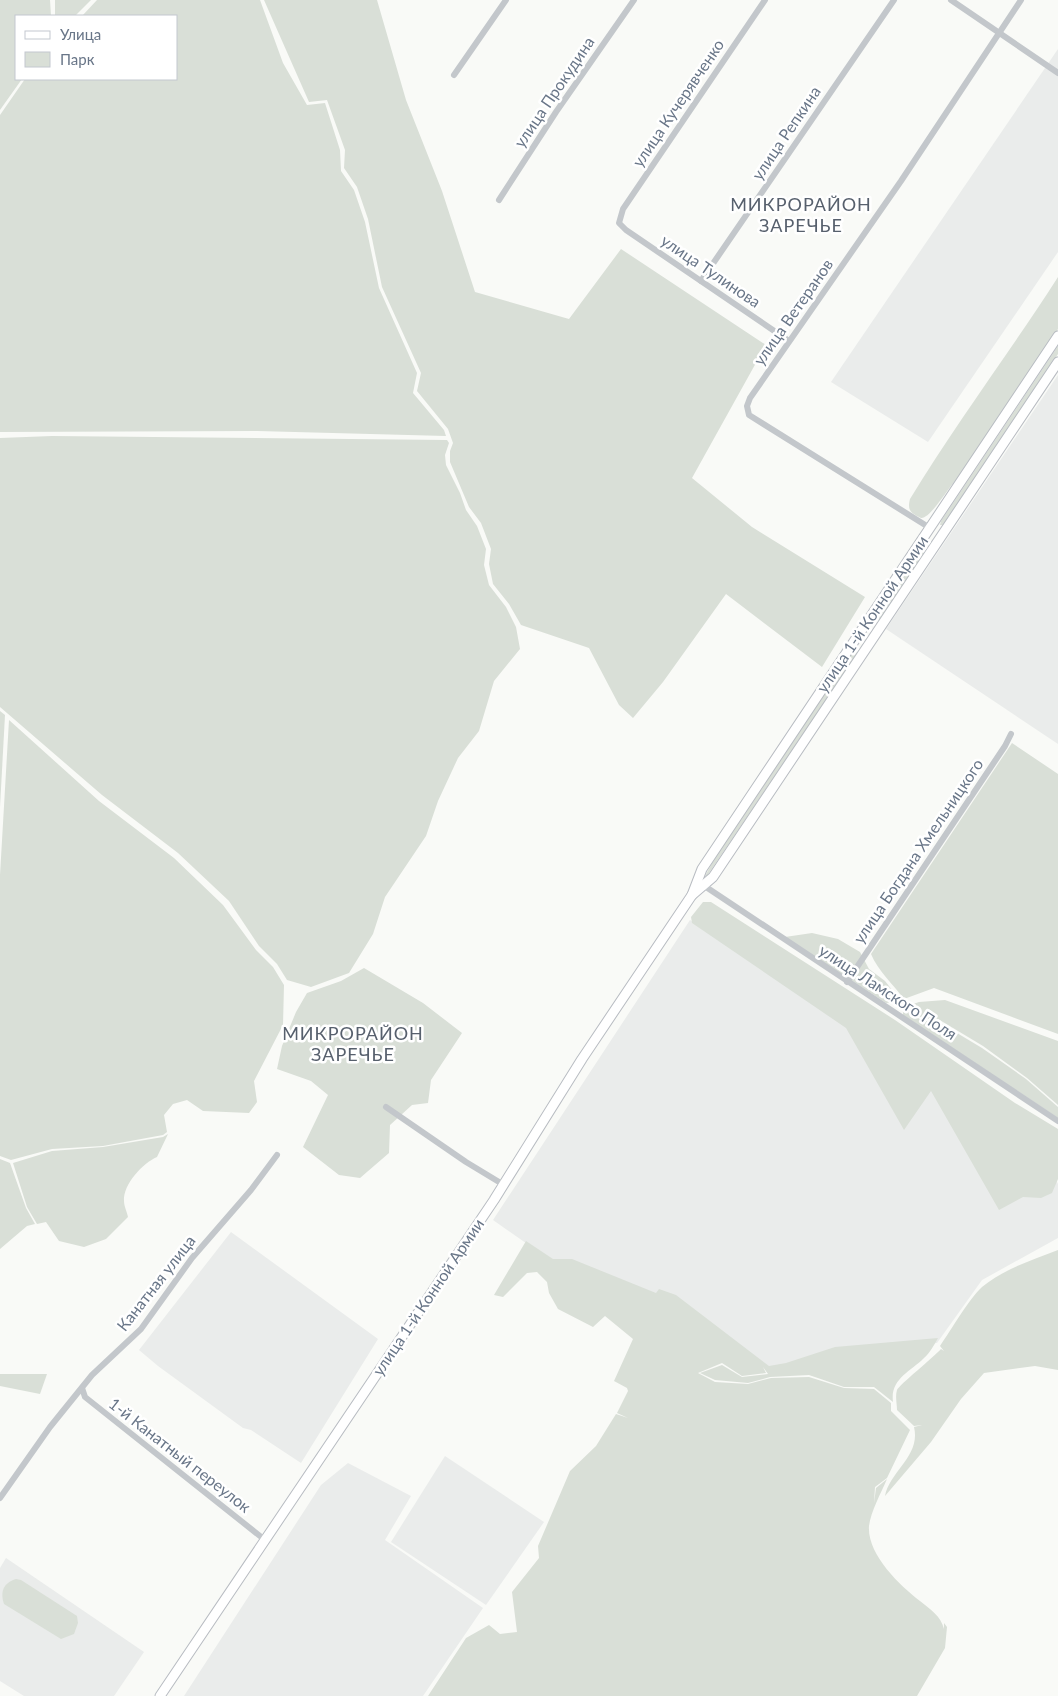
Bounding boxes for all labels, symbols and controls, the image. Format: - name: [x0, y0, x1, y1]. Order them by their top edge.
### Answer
- legend: [15, 15, 178, 80]
- text: Улица: [60, 25, 101, 43]
- street label: улица Прокудина: [510, 33, 598, 151]
- street label: улица Кучерявченко: [628, 35, 727, 170]
- text: Парк: [60, 50, 95, 68]
- street label: улица Репкина: [747, 82, 824, 183]
- district label: МИКРОРАЙОН ЗАРЕЧЬЕ: [730, 193, 872, 236]
- street label: улица Тулинова: [658, 230, 765, 311]
- street label: улица Ветеранов: [749, 255, 836, 369]
- street label: улица 1-й Конной Армии: [812, 532, 931, 696]
- street label: улица Богдана Хмельницкого: [849, 755, 987, 947]
- street label: улица Ламского Поля: [816, 940, 961, 1043]
- district label: МИКРОРАЙОН ЗАРЕЧЬЕ: [282, 1022, 424, 1065]
- street label: улица 1-й Конной Армии: [368, 1215, 487, 1379]
- street label: Канатная улица: [112, 1231, 199, 1334]
- street label: 1-й Канатный переулок: [106, 1393, 256, 1516]

